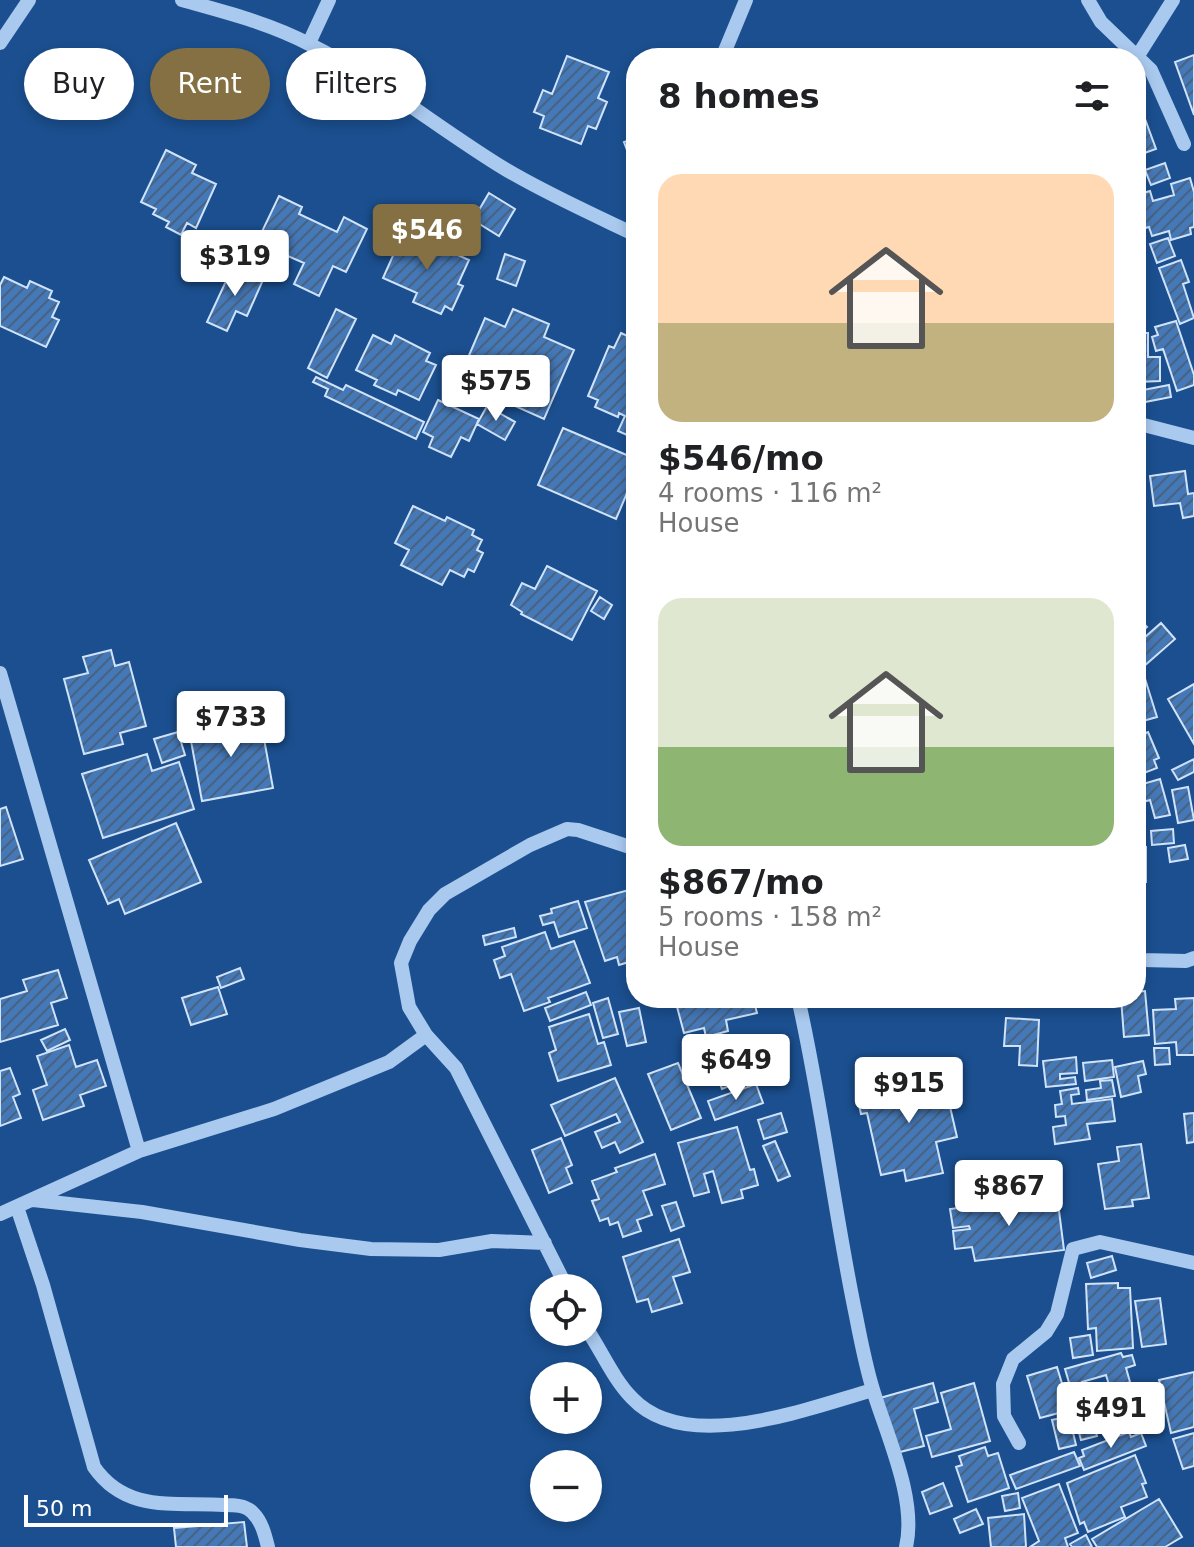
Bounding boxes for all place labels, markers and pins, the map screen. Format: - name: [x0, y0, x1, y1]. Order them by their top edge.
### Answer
- pin: $546: [380, 204, 474, 272]
- pin: $319: [188, 230, 282, 298]
- pin: $575: [449, 355, 543, 423]
- pin: $733: [184, 691, 278, 759]
- pin: $649: [689, 1034, 783, 1102]
- pin: $915: [862, 1057, 956, 1125]
- pin: $867: [962, 1160, 1056, 1228]
- pin: $491: [1064, 1382, 1158, 1450]

